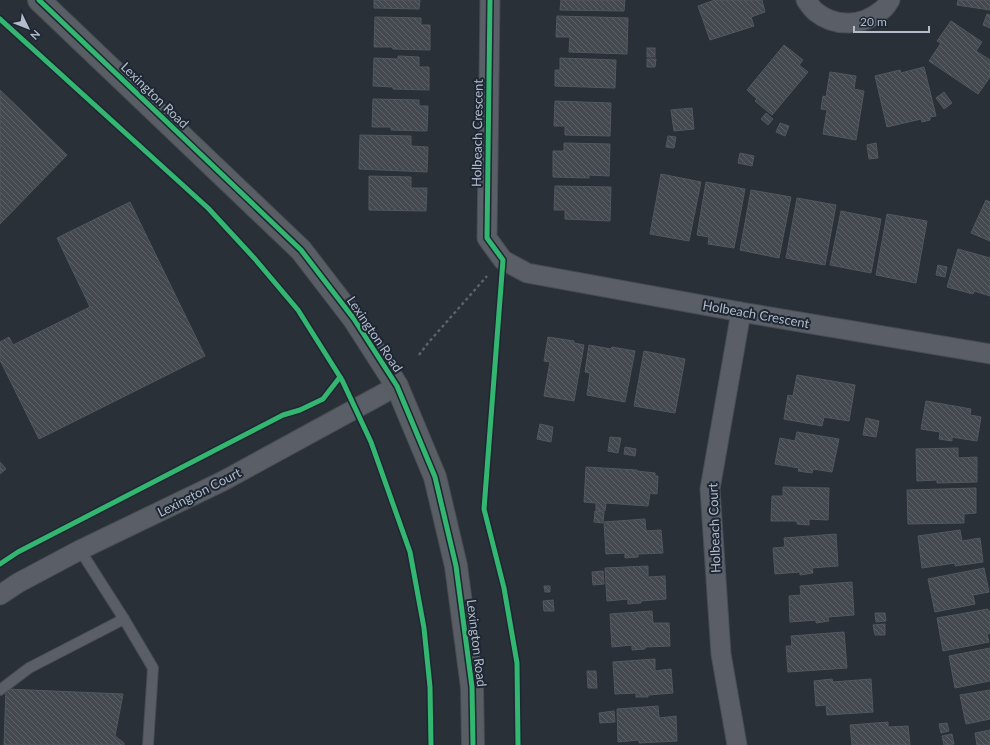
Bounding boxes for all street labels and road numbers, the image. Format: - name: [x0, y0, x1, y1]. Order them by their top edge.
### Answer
- street label: Lexington Road: [118, 59, 192, 131]
- street label: Holbeach Crescent: [468, 79, 486, 187]
- street label: Lexington Road: [344, 293, 406, 375]
- street label: Holbeach Crescent: [701, 297, 811, 331]
- street label: Lexington Court: [154, 464, 244, 520]
- street label: Holbeach Court: [704, 482, 724, 573]
- street label: Lexington Road: [464, 598, 490, 688]

